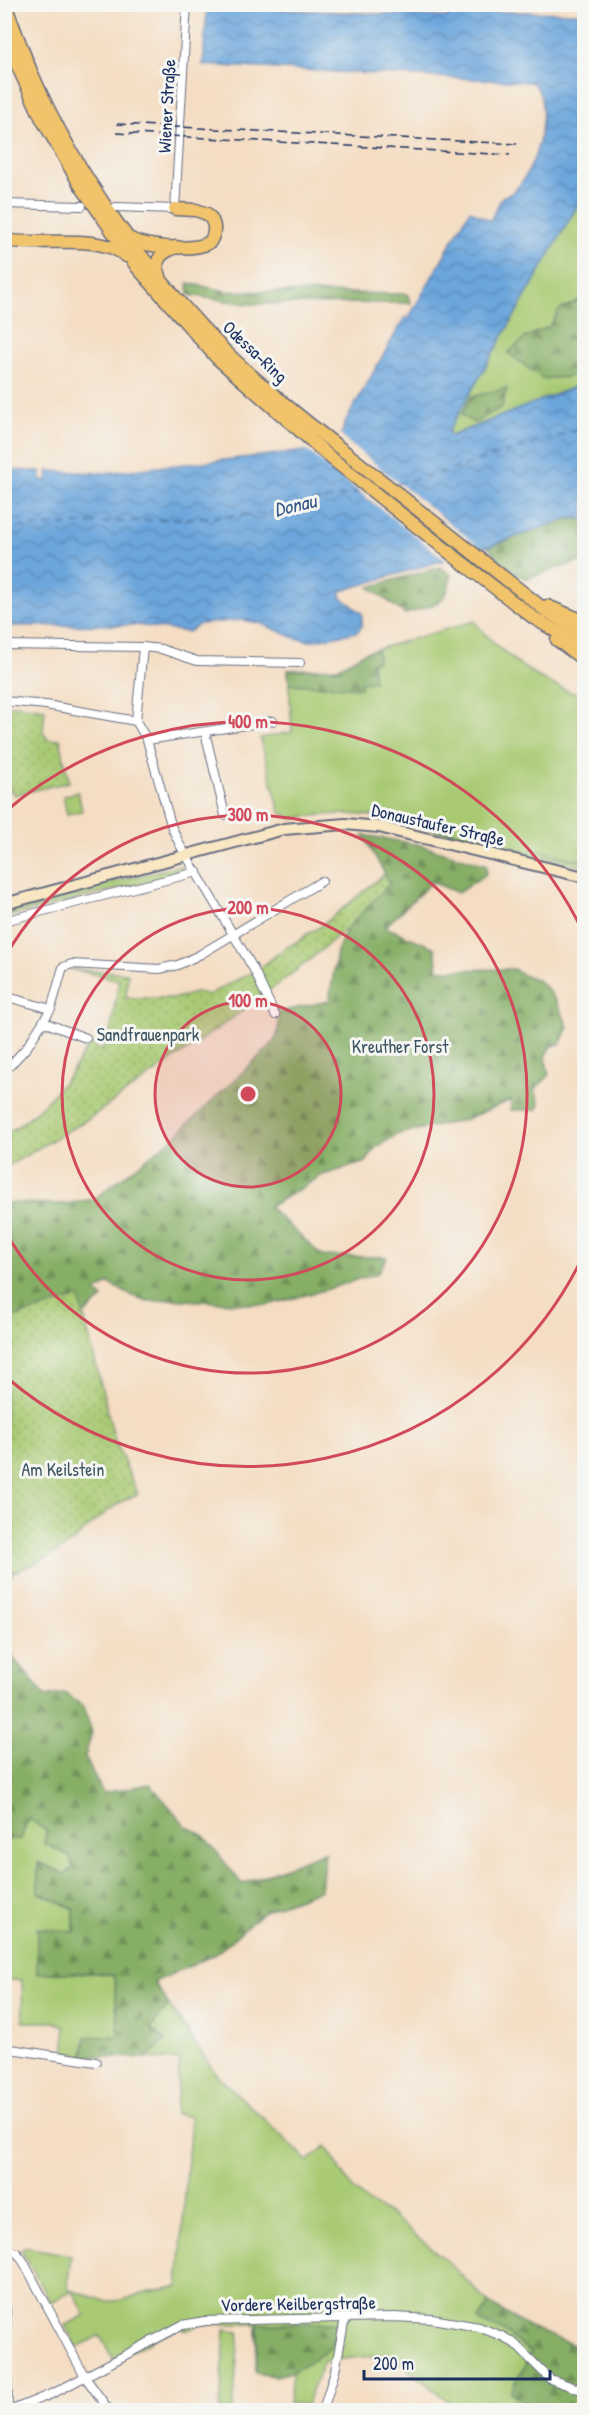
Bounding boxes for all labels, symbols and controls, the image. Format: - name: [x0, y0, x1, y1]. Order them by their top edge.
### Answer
- street label: Wiener Straße: [152, 58, 181, 153]
- street label: Odessa-Ring: [217, 315, 293, 388]
- water label: Donau: [271, 486, 321, 522]
- text: 400 m: [228, 709, 268, 734]
- street label: Donaustaufer Straße: [369, 797, 507, 852]
- text: 300 m: [228, 802, 268, 827]
- text: 200 m: [228, 895, 268, 920]
- text: 100 m: [228, 988, 268, 1013]
- park label: Sandfrauenpark: [97, 1022, 200, 1047]
- park label: Kreuther Forst: [352, 1034, 449, 1059]
- centre of rings: [238, 1084, 258, 1104]
- park label: Am Keilstein: [21, 1457, 105, 1482]
- street label: Vordere Keilbergstraße: [220, 2290, 376, 2317]
- scale bar: [364, 2343, 550, 2381]
- text: 200 m: [373, 2351, 414, 2376]

